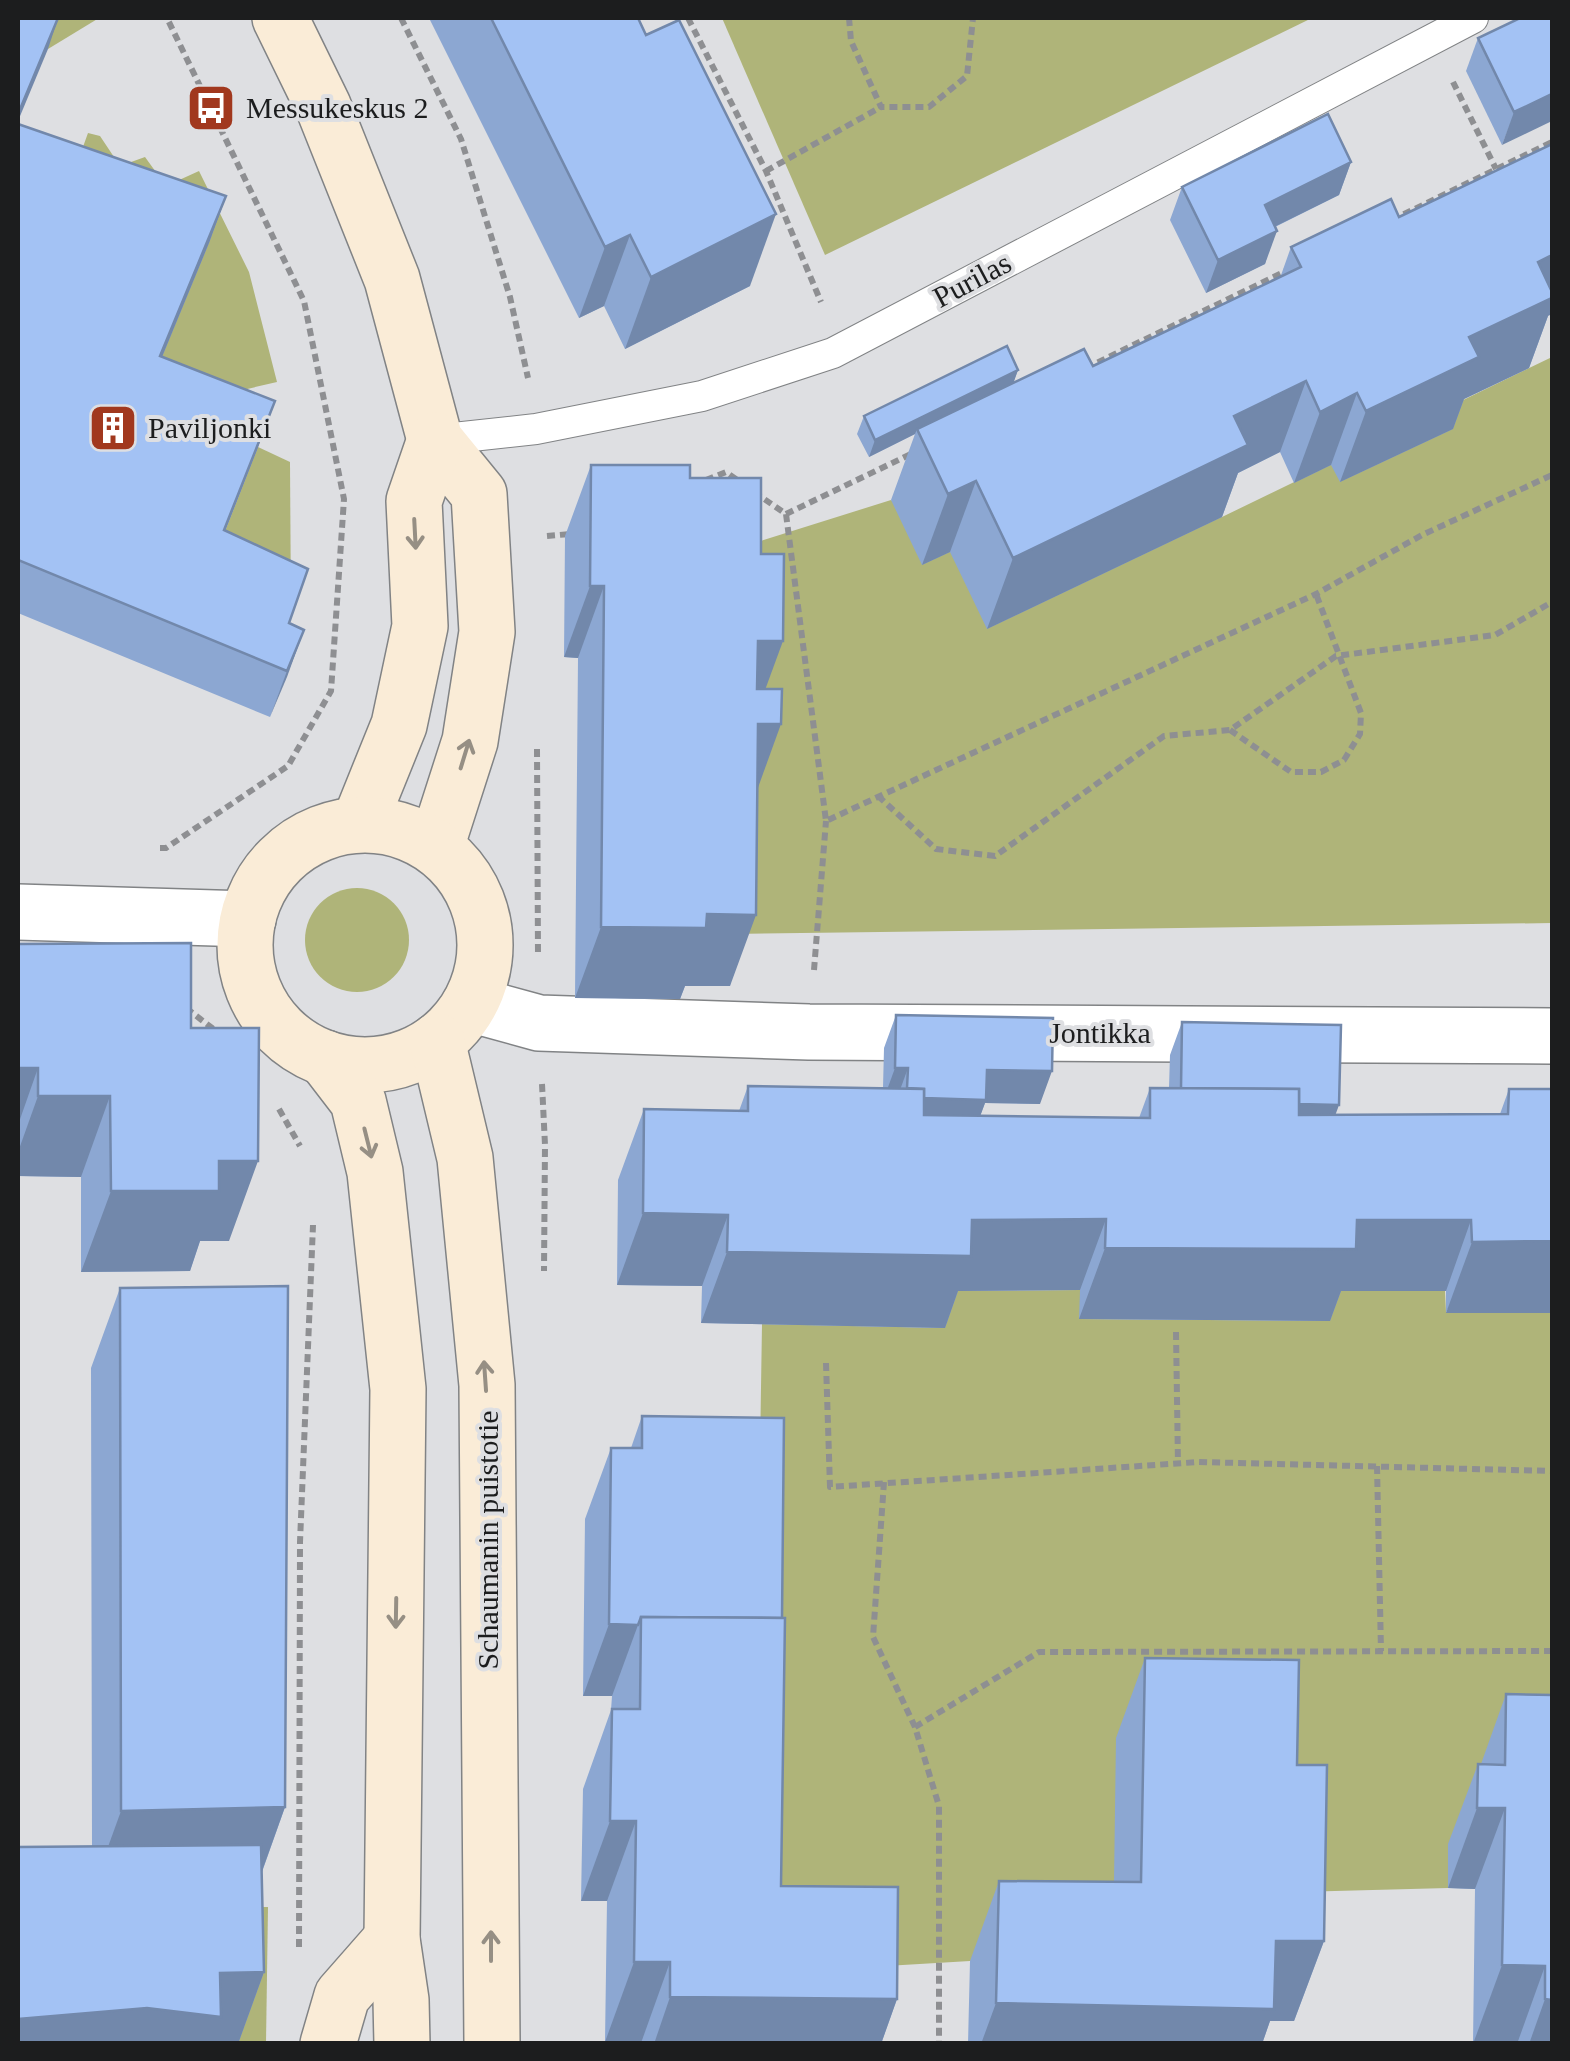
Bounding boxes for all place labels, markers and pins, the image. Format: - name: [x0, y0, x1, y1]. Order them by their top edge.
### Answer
- bus stop icon: Messukeskus 2: [185, 82, 237, 134]
- place label: Messukeskus 2: [246, 91, 429, 124]
- building icon: Paviljonki: [87, 402, 139, 454]
- place label: Paviljonki: [148, 411, 271, 444]

